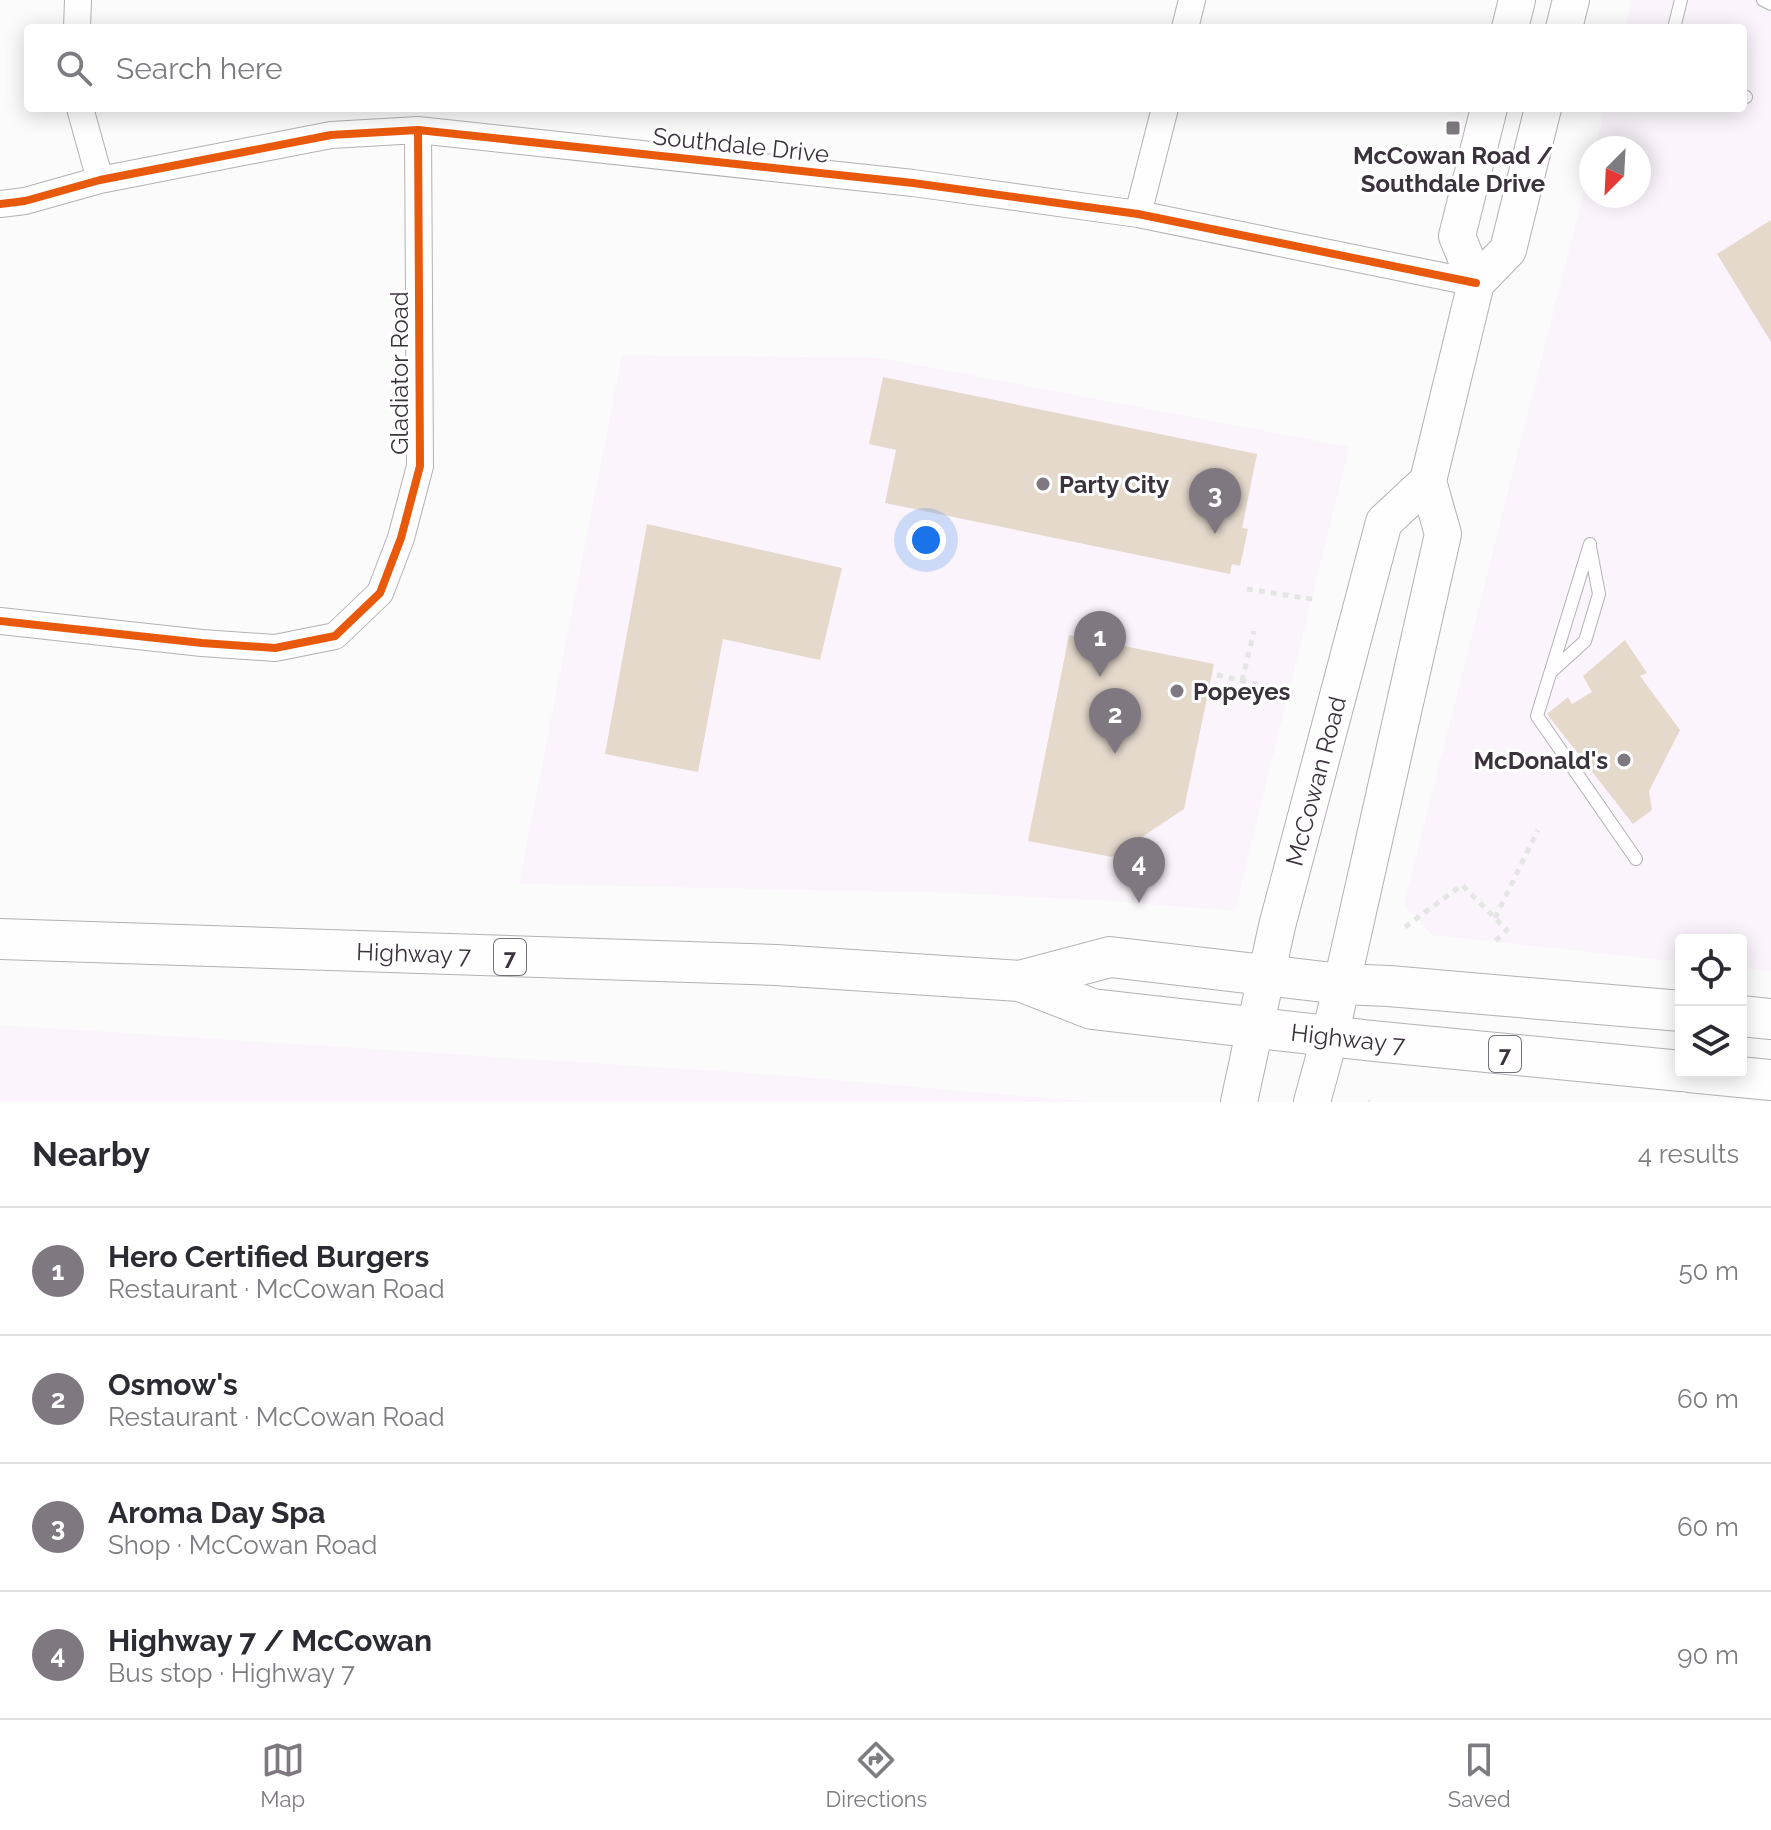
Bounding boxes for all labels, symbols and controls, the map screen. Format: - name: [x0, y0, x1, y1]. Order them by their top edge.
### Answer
- search box: [24, 24, 1747, 112]
- icon: search: [52, 46, 96, 90]
- text: Search here: [116, 51, 283, 86]
- marker: McCowan Road / Southdale Drive: [1444, 119, 1462, 137]
- street label: Southdale Drive: [651, 121, 831, 169]
- north arrow: [1579, 136, 1651, 208]
- place label: McCowan Road / Southdale Drive: [1353, 141, 1553, 198]
- street label: Gladiator Road: [385, 291, 414, 455]
- pin: 3: [1189, 468, 1241, 534]
- place label: Party City: [1059, 470, 1169, 499]
- marker: Party City: [1034, 475, 1052, 493]
- your location: [906, 520, 946, 560]
- pin: 1: [1074, 611, 1126, 677]
- place label: Popeyes: [1193, 677, 1291, 706]
- marker: Popeyes: [1168, 682, 1186, 700]
- pin: 2: [1089, 688, 1141, 754]
- street label: McCowan Road: [1279, 693, 1352, 869]
- place label: McDonald's: [1474, 746, 1608, 775]
- marker: McDonald's: [1615, 751, 1633, 769]
- pin: 4: [1113, 837, 1165, 903]
- map controls: [1675, 934, 1747, 1078]
- button: locate: [1675, 934, 1747, 1006]
- street label: Highway 7: [356, 936, 472, 969]
- road number: 7: [494, 939, 526, 975]
- button: layers: [1675, 1006, 1747, 1078]
- street label: Highway 7: [1289, 1017, 1407, 1059]
- road number: 7: [1489, 1036, 1521, 1072]
- text: Nearby: [32, 1134, 150, 1174]
- text: 4 results: [1638, 1139, 1739, 1169]
- text: Hero Certified Burgers: [108, 1239, 429, 1274]
- text: 1: [52, 1256, 64, 1286]
- text: 50 m: [1678, 1256, 1739, 1286]
- text: Restaurant · McCowan Road: [108, 1274, 445, 1304]
- text: Osmow's: [108, 1367, 238, 1402]
- text: 2: [51, 1384, 65, 1414]
- text: 60 m: [1677, 1384, 1739, 1414]
- text: Restaurant · McCowan Road: [108, 1402, 445, 1432]
- text: Aroma Day Spa: [108, 1495, 326, 1530]
- text: 3: [51, 1512, 65, 1542]
- text: 60 m: [1677, 1512, 1739, 1542]
- text: Shop · McCowan Road: [108, 1530, 377, 1560]
- text: Highway 7 / McCowan: [108, 1623, 432, 1658]
- text: 4: [51, 1640, 65, 1670]
- text: 90 m: [1677, 1640, 1739, 1670]
- text: Bus stop · Highway 7: [108, 1658, 355, 1688]
- tab: Map: [260, 1738, 305, 1812]
- tab: Directions: [826, 1738, 927, 1812]
- tab: Saved: [1448, 1738, 1511, 1812]

